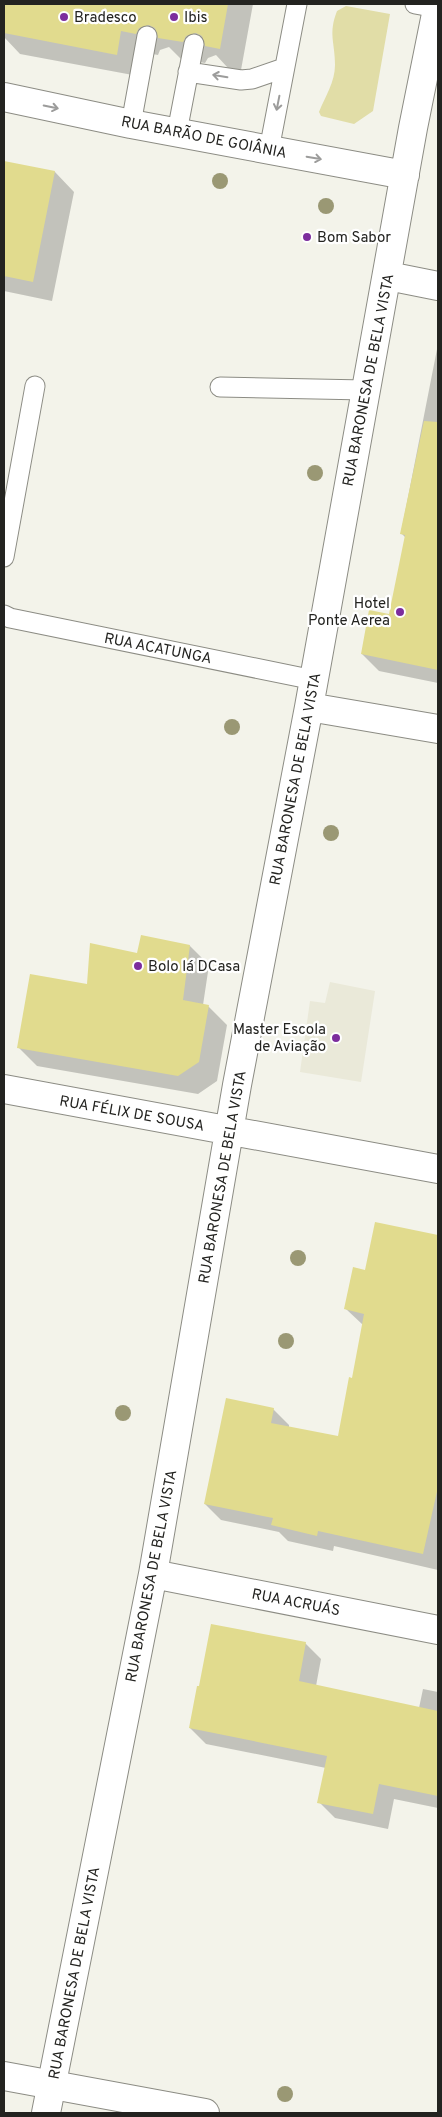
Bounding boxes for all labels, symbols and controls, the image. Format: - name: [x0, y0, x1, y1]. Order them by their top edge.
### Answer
- place label: Bradesco: [74, 9, 137, 28]
- place label: Ibis: [184, 9, 208, 28]
- marker: Bradesco: [58, 11, 70, 23]
- marker: Ibis: [168, 11, 180, 23]
- one-way arrow: [212, 71, 228, 81]
- one-way arrow: [272, 95, 282, 111]
- one-way arrow: [43, 103, 59, 112]
- street label: RUA BARÃO DE GOIÂNIA: [119, 112, 288, 164]
- one-way arrow: [306, 154, 322, 164]
- place label: Bom Sabor: [317, 229, 391, 248]
- marker: Bom Sabor: [301, 231, 313, 243]
- street label: RUA BARONESA DE BELA VISTA: [340, 272, 399, 488]
- place label: Hotel Ponte Aerea: [308, 595, 390, 631]
- marker: Hotel Ponte Aerea: [394, 606, 406, 618]
- street label: RUA ACATUNGA: [102, 630, 213, 669]
- street label: RUA BARONESA DE BELA VISTA: [267, 671, 326, 887]
- place label: Bolo lá DCasa: [148, 958, 240, 977]
- marker: Bolo lá DCasa: [132, 960, 144, 972]
- place label: Master Escola de Aviação: [233, 1021, 326, 1057]
- marker: Master Escola de Aviação: [330, 1032, 342, 1044]
- street label: RUA BARONESA DE BELA VISTA: [195, 1069, 252, 1285]
- street label: RUA FÉLIX DE SOUSA: [58, 1091, 206, 1137]
- street label: RUA BARONESA DE BELA VISTA: [123, 1468, 182, 1684]
- street label: RUA ACRUÁS: [250, 1585, 342, 1621]
- street label: RUA BARONESA DE BELA VISTA: [46, 1865, 105, 2081]

